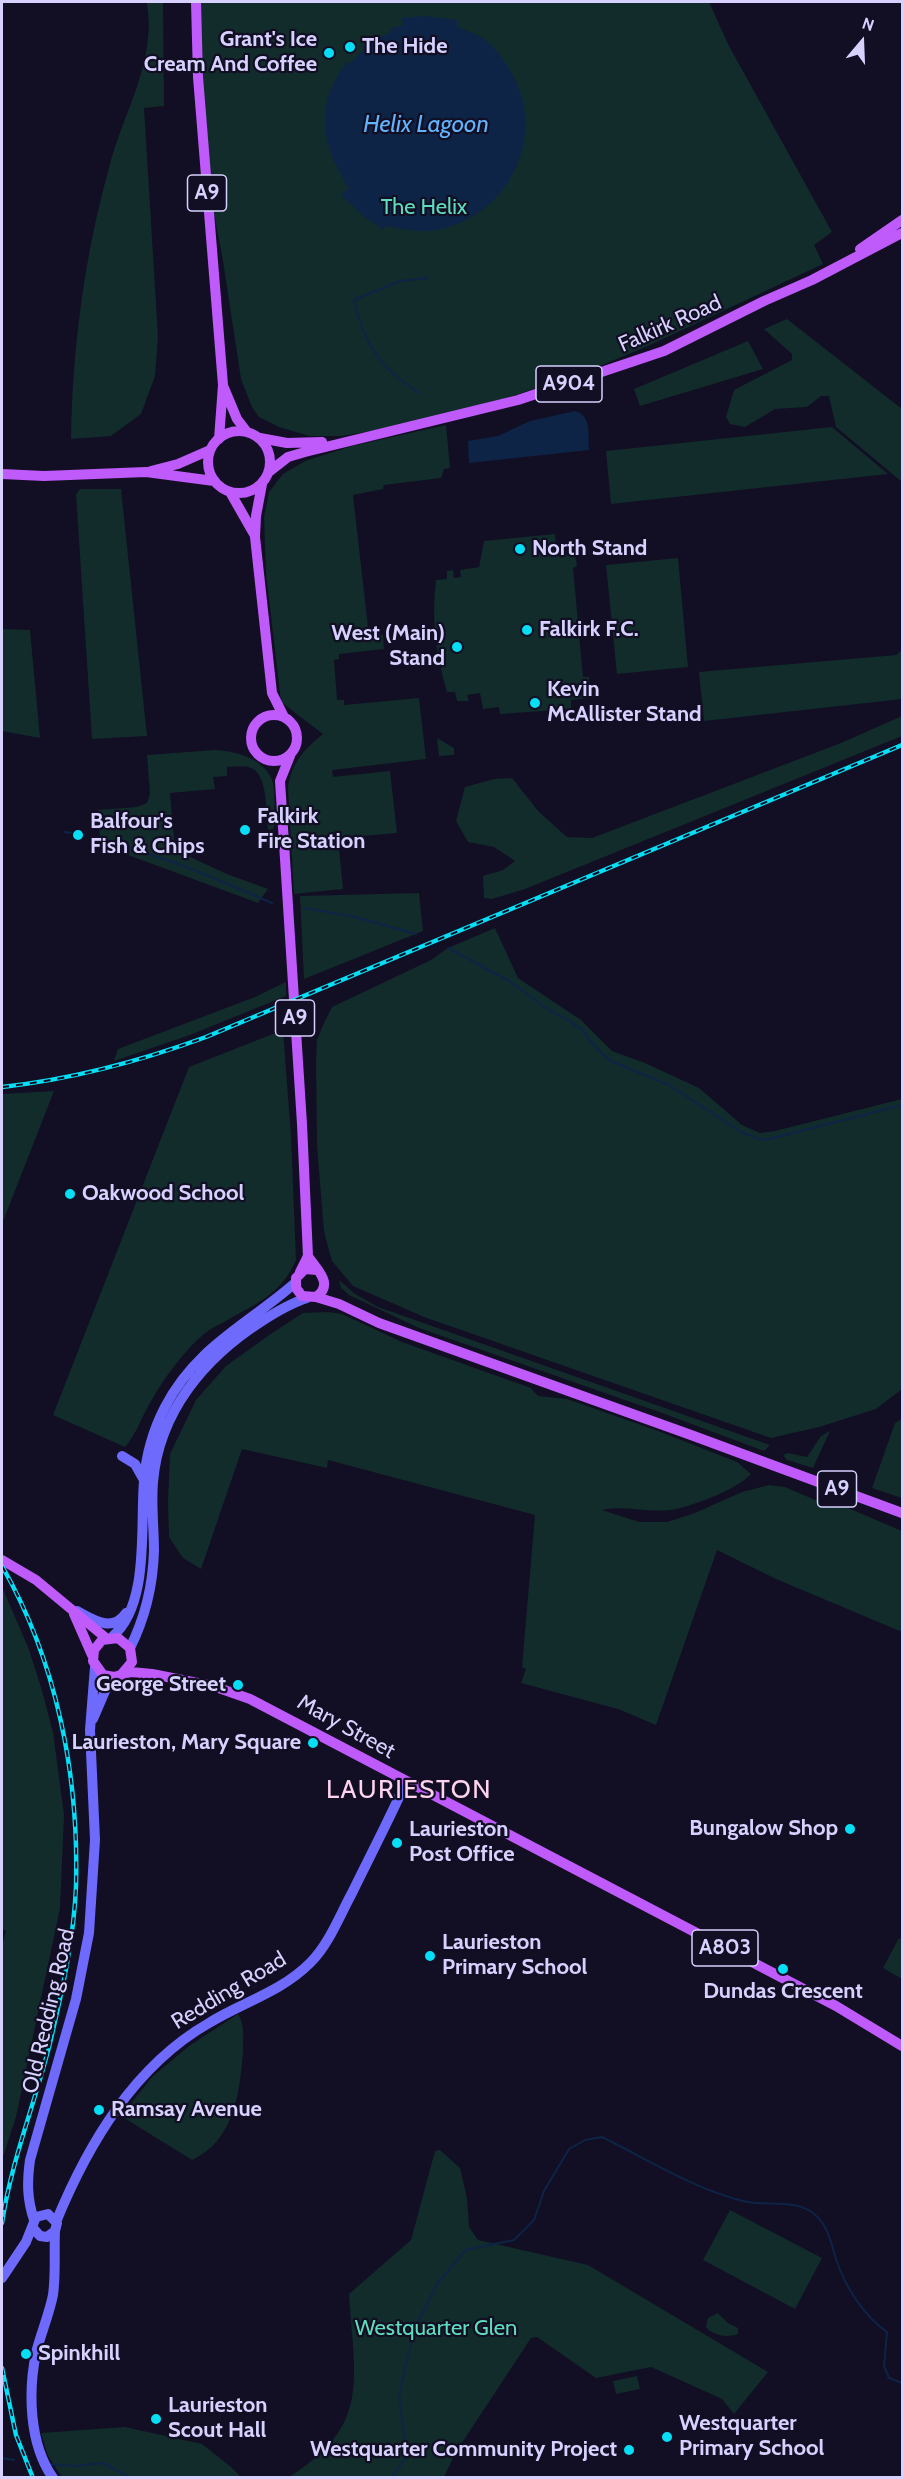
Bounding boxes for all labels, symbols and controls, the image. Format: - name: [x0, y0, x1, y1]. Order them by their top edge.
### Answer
- north arrow: [832, 12, 892, 72]
- text: N: [860, 14, 876, 35]
- place label: Grant's Ice Cream And Coffee: [144, 27, 317, 78]
- place label: The Hide: [362, 34, 448, 60]
- marker: The Hide: [343, 40, 357, 54]
- marker: Grant's Ice Cream And Coffee: [322, 46, 336, 60]
- water label: Helix Lagoon: [363, 111, 489, 139]
- road number: A9: [188, 175, 226, 211]
- park label: The Helix: [381, 195, 467, 221]
- street label: Falkirk Road: [614, 290, 726, 358]
- road number: A904: [536, 366, 602, 402]
- place label: North Stand: [532, 536, 647, 562]
- marker: North Stand: [513, 542, 527, 556]
- place label: Falkirk F.C.: [539, 617, 639, 643]
- place label: West (Main) Stand: [331, 621, 445, 672]
- marker: Falkirk F.C.: [520, 623, 534, 637]
- marker: West (Main) Stand: [450, 640, 464, 654]
- place label: Kevin McAllister Stand: [547, 677, 702, 728]
- marker: Kevin McAllister Stand: [528, 696, 542, 710]
- place label: Falkirk Fire Station: [257, 804, 365, 855]
- place label: Balfour's Fish & Chips: [90, 809, 204, 860]
- marker: Falkirk Fire Station: [238, 823, 252, 837]
- marker: Balfour's Fish & Chips: [71, 828, 85, 842]
- road number: A9: [276, 1000, 314, 1036]
- place label: Oakwood School: [82, 1181, 244, 1207]
- marker: Oakwood School: [63, 1187, 77, 1201]
- road number: A9: [818, 1471, 856, 1507]
- place label: George Street: [96, 1672, 226, 1698]
- marker: George Street: [231, 1678, 245, 1692]
- street label: Mary Street: [292, 1689, 400, 1765]
- place label: Laurieston, Mary Square: [71, 1730, 301, 1756]
- marker: Laurieston, Mary Square: [306, 1736, 320, 1750]
- district label: LAURIESTON: [326, 1774, 492, 1806]
- place label: Bungalow Shop: [689, 1816, 838, 1842]
- place label: Laurieston Post Office: [409, 1817, 515, 1868]
- marker: Bungalow Shop: [843, 1822, 857, 1836]
- marker: Laurieston Post Office: [390, 1836, 404, 1850]
- street label: Old Redding Road: [17, 1926, 81, 2096]
- place label: Laurieston Primary School: [442, 1930, 587, 1982]
- road number: A803: [692, 1930, 758, 1966]
- street label: Redding Road: [167, 1946, 291, 2036]
- marker: Laurieston Primary School: [423, 1949, 437, 1963]
- marker: Dundas Crescent: [776, 1962, 790, 1976]
- place label: Dundas Crescent: [703, 1979, 863, 2005]
- place label: Ramsay Avenue: [111, 2097, 262, 2123]
- marker: Ramsay Avenue: [92, 2103, 106, 2117]
- park label: Westquarter Glen: [355, 2316, 517, 2342]
- place label: Spinkhill: [38, 2341, 120, 2367]
- marker: Spinkhill: [19, 2347, 33, 2361]
- place label: Laurieston Scout Hall: [168, 2393, 267, 2444]
- place label: Westquarter Primary School: [679, 2411, 824, 2462]
- marker: Laurieston Scout Hall: [149, 2412, 163, 2426]
- marker: Westquarter Primary School: [660, 2430, 674, 2444]
- place label: Westquarter Community Project: [310, 2437, 617, 2463]
- marker: Westquarter Community Project: [622, 2443, 636, 2457]

